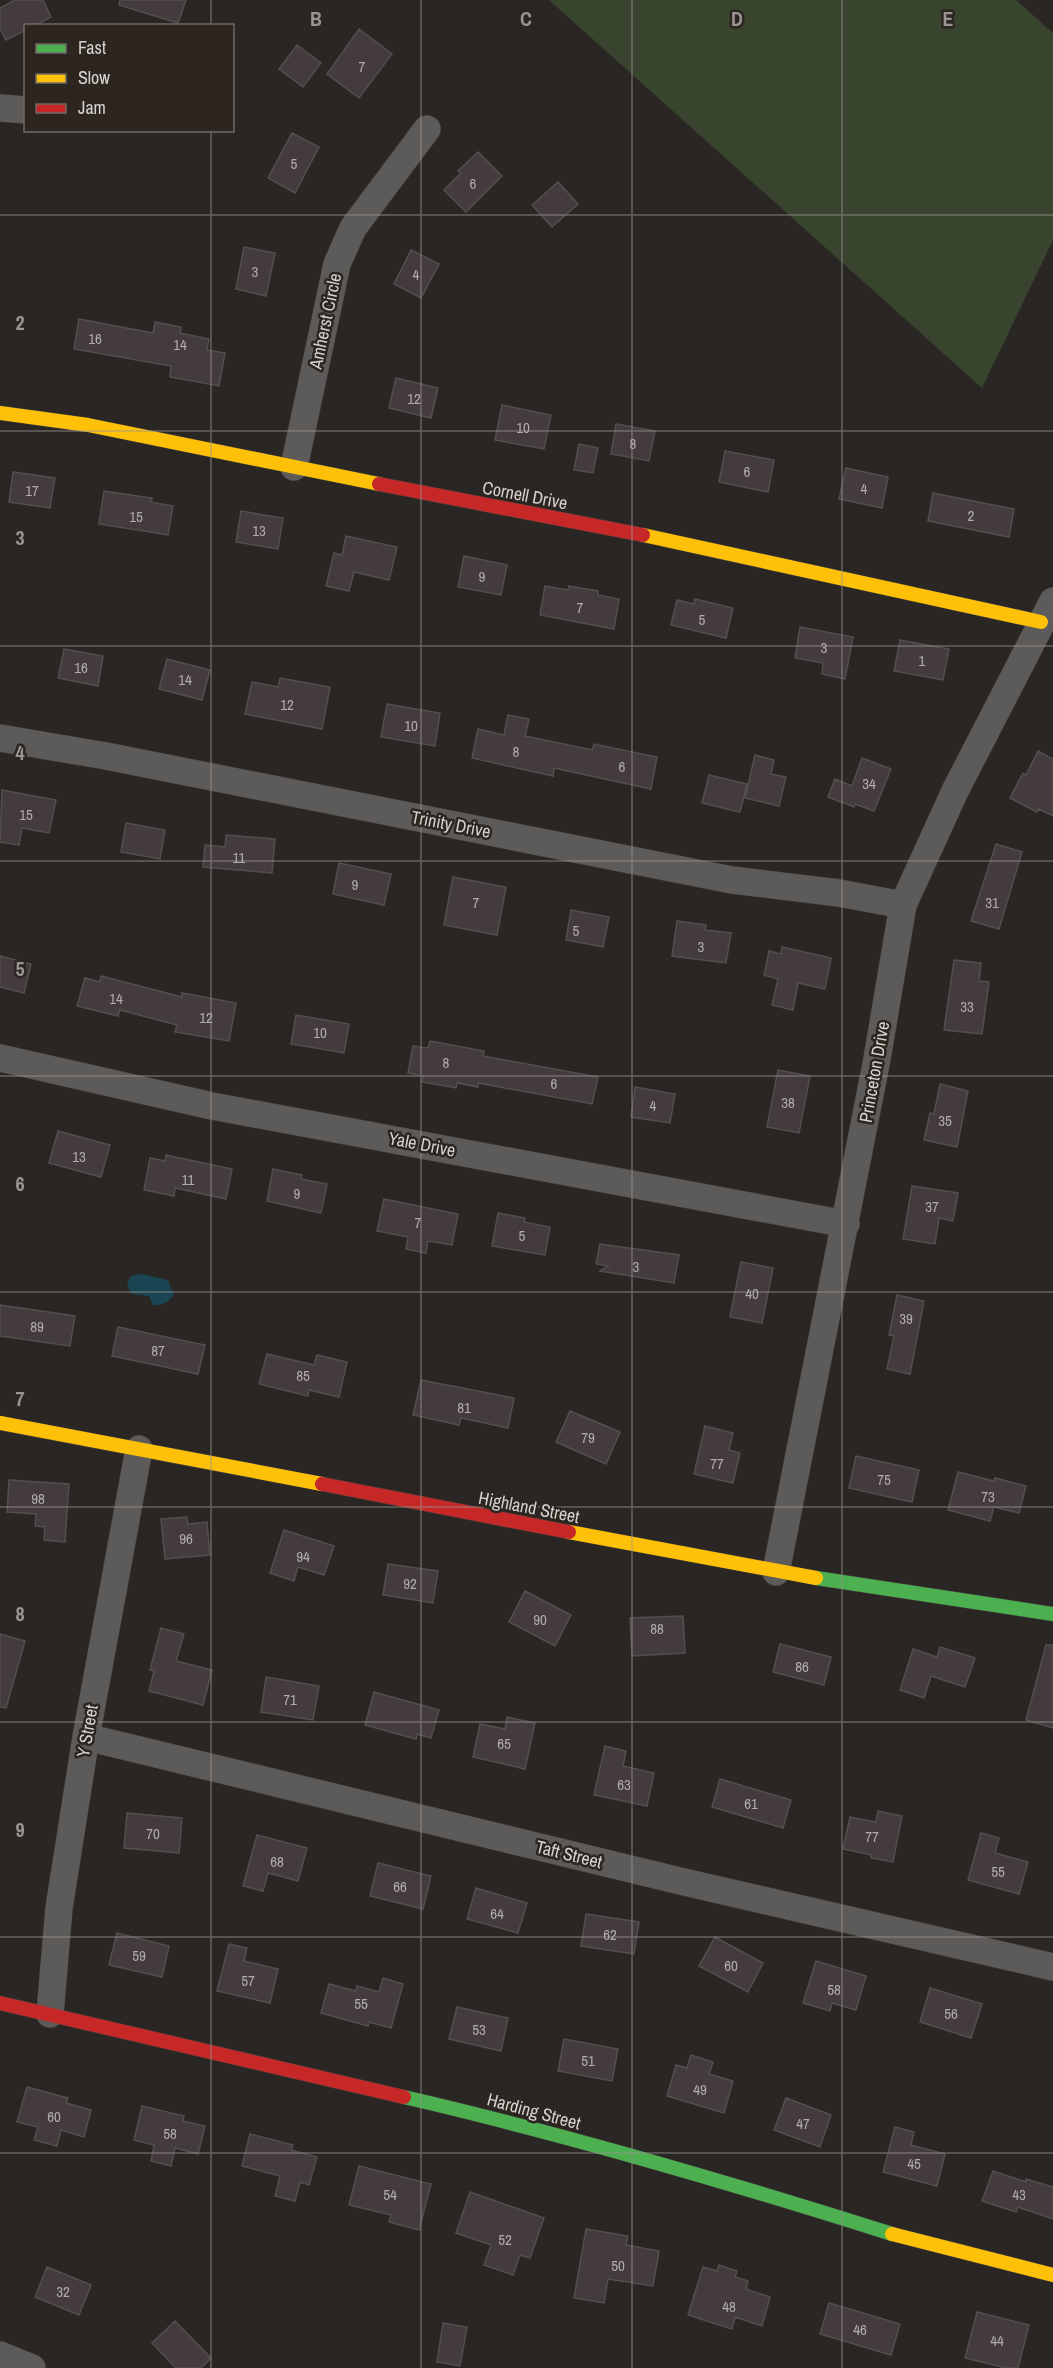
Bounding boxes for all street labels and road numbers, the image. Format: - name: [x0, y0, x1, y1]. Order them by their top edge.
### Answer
- street label: Amherst Circle: [302, 271, 347, 372]
- street label: Cornell Drive: [480, 475, 570, 515]
- street label: Trinity Drive: [409, 804, 493, 844]
- street label: Princeton Drive: [853, 1019, 895, 1125]
- street label: Yale Drive: [386, 1125, 458, 1163]
- street label: Highland Street: [476, 1485, 582, 1529]
- street label: Y Street: [70, 1703, 104, 1759]
- street label: Taft Street: [533, 1834, 605, 1874]
- street label: Harding Street: [484, 2087, 584, 2135]

